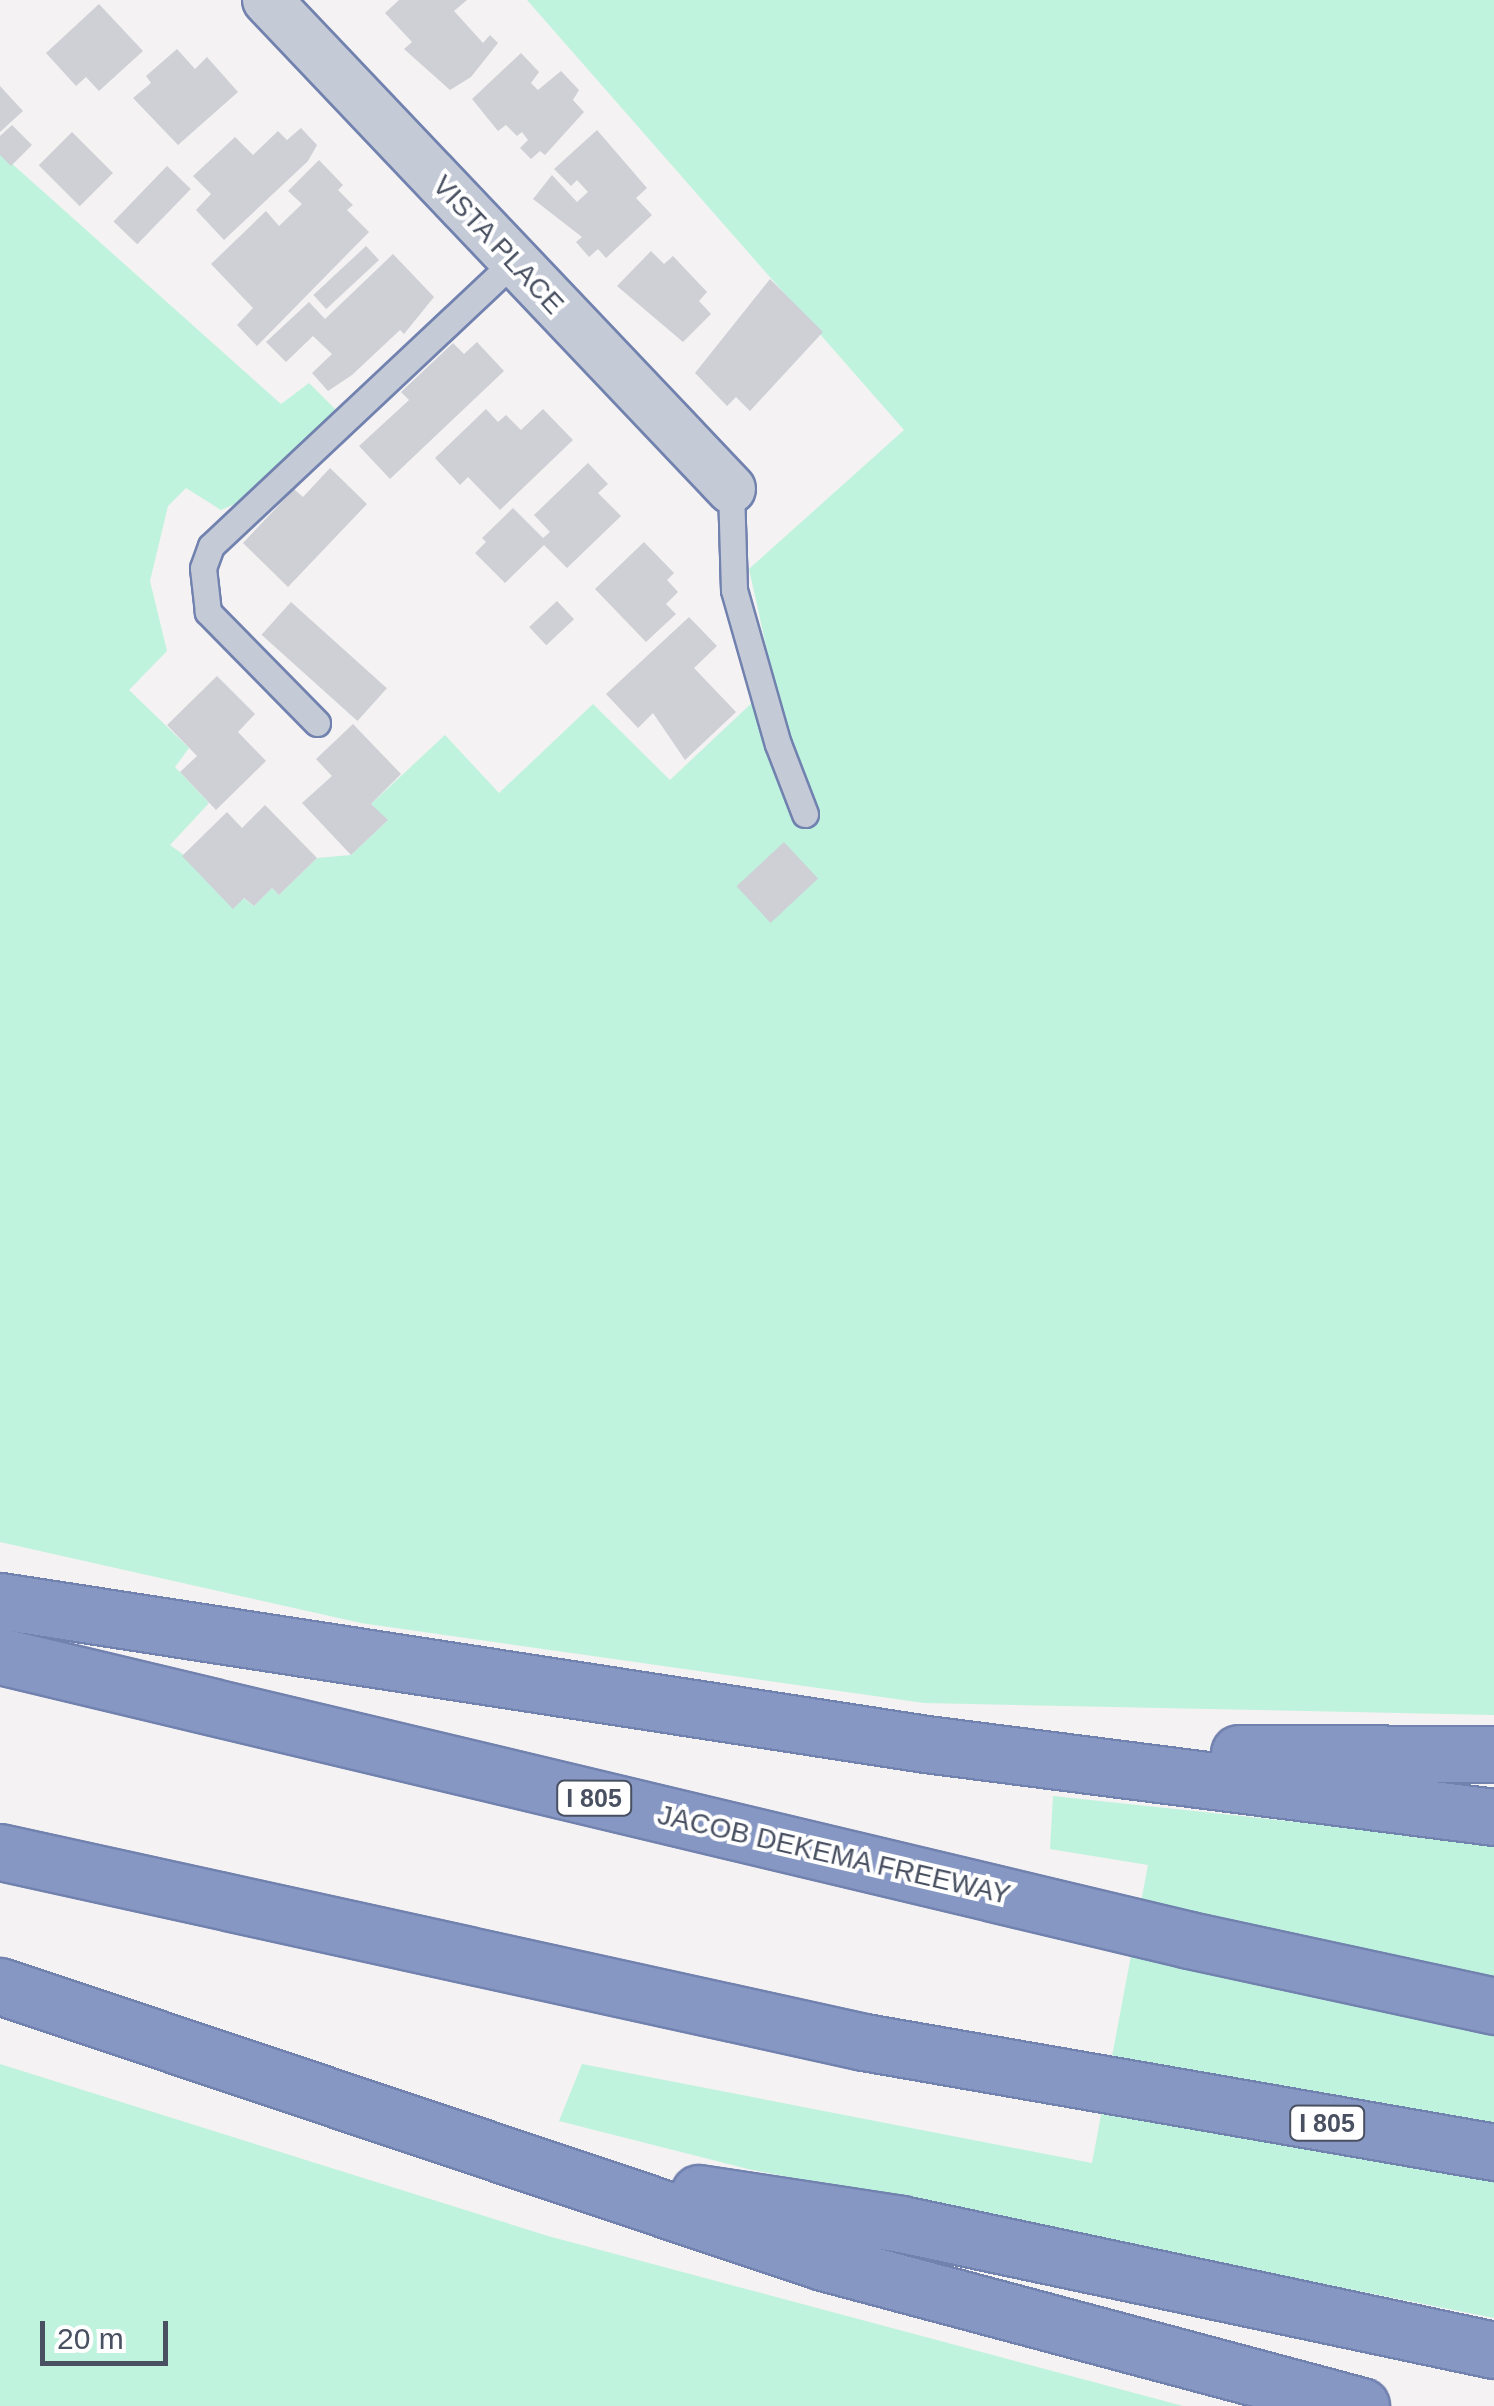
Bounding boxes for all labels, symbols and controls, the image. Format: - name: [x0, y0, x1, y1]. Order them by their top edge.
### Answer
- street label: VISTA PLACE: [425, 168, 571, 322]
- road number: I 805: [554, 1778, 634, 1818]
- street label: JACOB DEKEMA FREEWAY: [654, 1798, 1014, 1912]
- road number: I 805: [1287, 2103, 1367, 2143]
- scale bar: [45, 2301, 172, 2363]
- text: 20 m: [57, 2322, 124, 2355]

